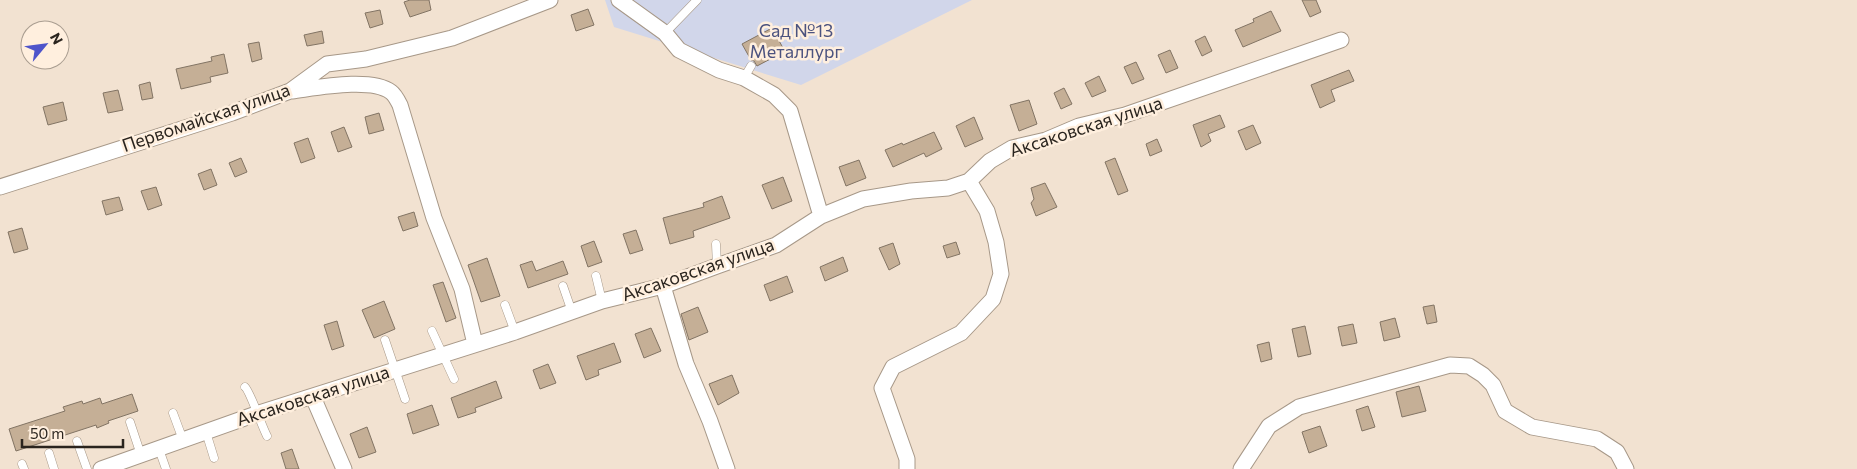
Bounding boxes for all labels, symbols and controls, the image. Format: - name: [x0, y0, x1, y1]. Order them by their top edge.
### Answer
- park label: Сад №13 Металлург: [749, 19, 843, 62]
- north arrow: [20, 20, 70, 70]
- text: N: [47, 30, 67, 47]
- street label: Первомайская улица: [119, 78, 293, 156]
- street label: Аксаковская улица: [1006, 91, 1165, 161]
- street label: Аксаковская улица: [619, 233, 777, 305]
- street label: Аксаковская улица: [233, 360, 392, 430]
- scale bar: [22, 416, 124, 448]
- text: 50 m: [30, 424, 64, 442]

